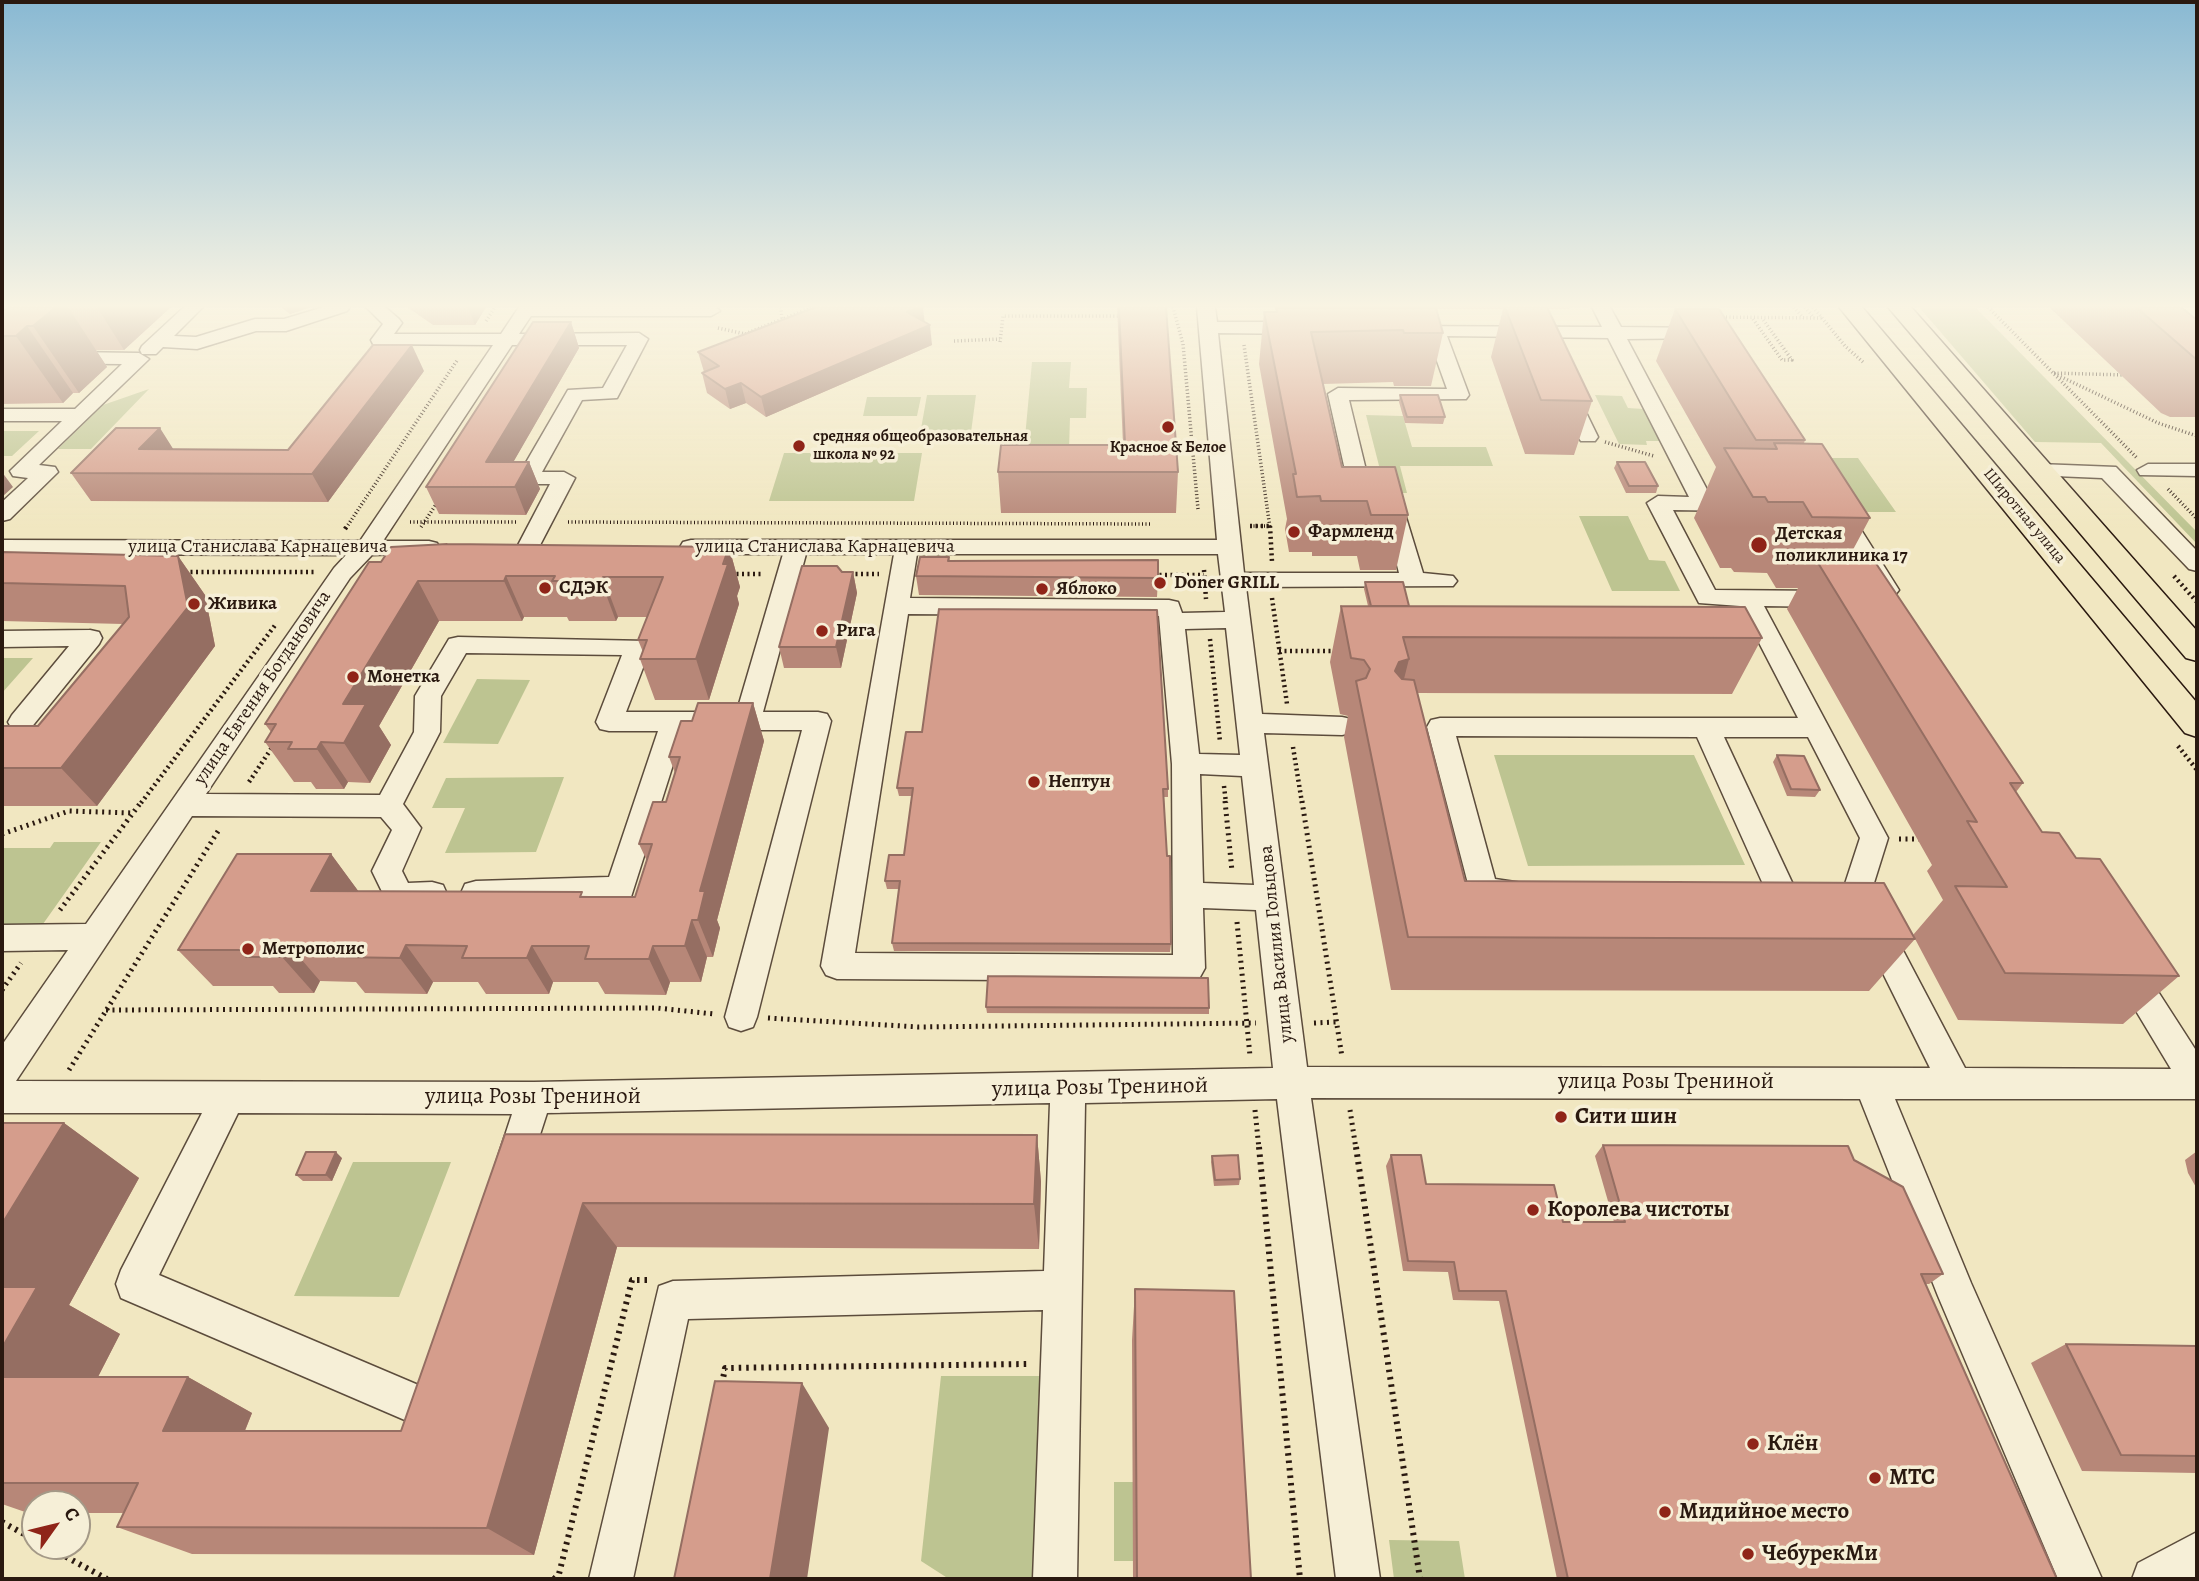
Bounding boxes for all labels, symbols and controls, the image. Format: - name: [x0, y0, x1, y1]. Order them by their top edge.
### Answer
- marker: Красное & Белое: [1160, 419, 1176, 435]
- place label: средняя общеобразовательная школа № 92: [813, 427, 1028, 465]
- marker: средняя общеобразовательная школа № 92: [791, 438, 807, 454]
- place label: Красное & Белое: [1110, 438, 1226, 458]
- street label: Широтная улица: [1979, 465, 2069, 567]
- place label: Фармленд: [1308, 521, 1394, 543]
- place label: Детская поликлиника 17: [1775, 523, 1907, 567]
- marker: Фармленд: [1286, 524, 1302, 540]
- marker: Детская поликлиника 17: [1749, 535, 1769, 555]
- street label: улица Станислава Карнацевича: [128, 536, 388, 558]
- street label: улица Станислава Карнацевича: [695, 536, 955, 558]
- place label: Doner GRILL: [1174, 572, 1279, 594]
- marker: Doner GRILL: [1152, 575, 1168, 591]
- place label: СДЭК: [559, 577, 608, 599]
- place label: Яблоко: [1056, 578, 1117, 600]
- marker: СДЭК: [537, 580, 553, 596]
- marker: Яблоко: [1034, 581, 1050, 597]
- street label: улица Евгения Богдановича: [189, 587, 337, 789]
- place label: Живика: [208, 593, 277, 615]
- marker: Живика: [186, 596, 202, 612]
- place label: Рига: [836, 620, 875, 642]
- marker: Рига: [814, 623, 830, 639]
- place label: Монетка: [367, 666, 440, 688]
- marker: Монетка: [345, 669, 361, 685]
- place label: Нептун: [1048, 771, 1111, 793]
- marker: Нептун: [1026, 774, 1042, 790]
- street label: улица Василия Гольцова: [1255, 844, 1299, 1044]
- place label: Метрополис: [262, 938, 365, 960]
- marker: Метрополис: [240, 941, 256, 957]
- street label: улица Розы Трениной: [1558, 1068, 1774, 1096]
- street label: улица Розы Трениной: [992, 1072, 1208, 1104]
- street label: улица Розы Трениной: [425, 1083, 641, 1111]
- place label: Сити шин: [1575, 1103, 1677, 1131]
- marker: Сити шин: [1553, 1109, 1569, 1125]
- place label: Королева чистоты: [1547, 1196, 1730, 1224]
- marker: Королева чистоты: [1525, 1202, 1541, 1218]
- place label: Клён: [1767, 1430, 1818, 1458]
- marker: Клён: [1745, 1436, 1761, 1452]
- place label: МТС: [1889, 1464, 1935, 1492]
- marker: МТС: [1867, 1470, 1883, 1486]
- north arrow: [21, 1490, 91, 1560]
- place label: Мидийное место: [1679, 1498, 1849, 1526]
- text: С: [58, 1502, 86, 1527]
- marker: Мидийное место: [1657, 1504, 1673, 1520]
- place label: ЧебурекМи: [1762, 1540, 1878, 1568]
- marker: ЧебурекМи: [1740, 1546, 1756, 1562]

